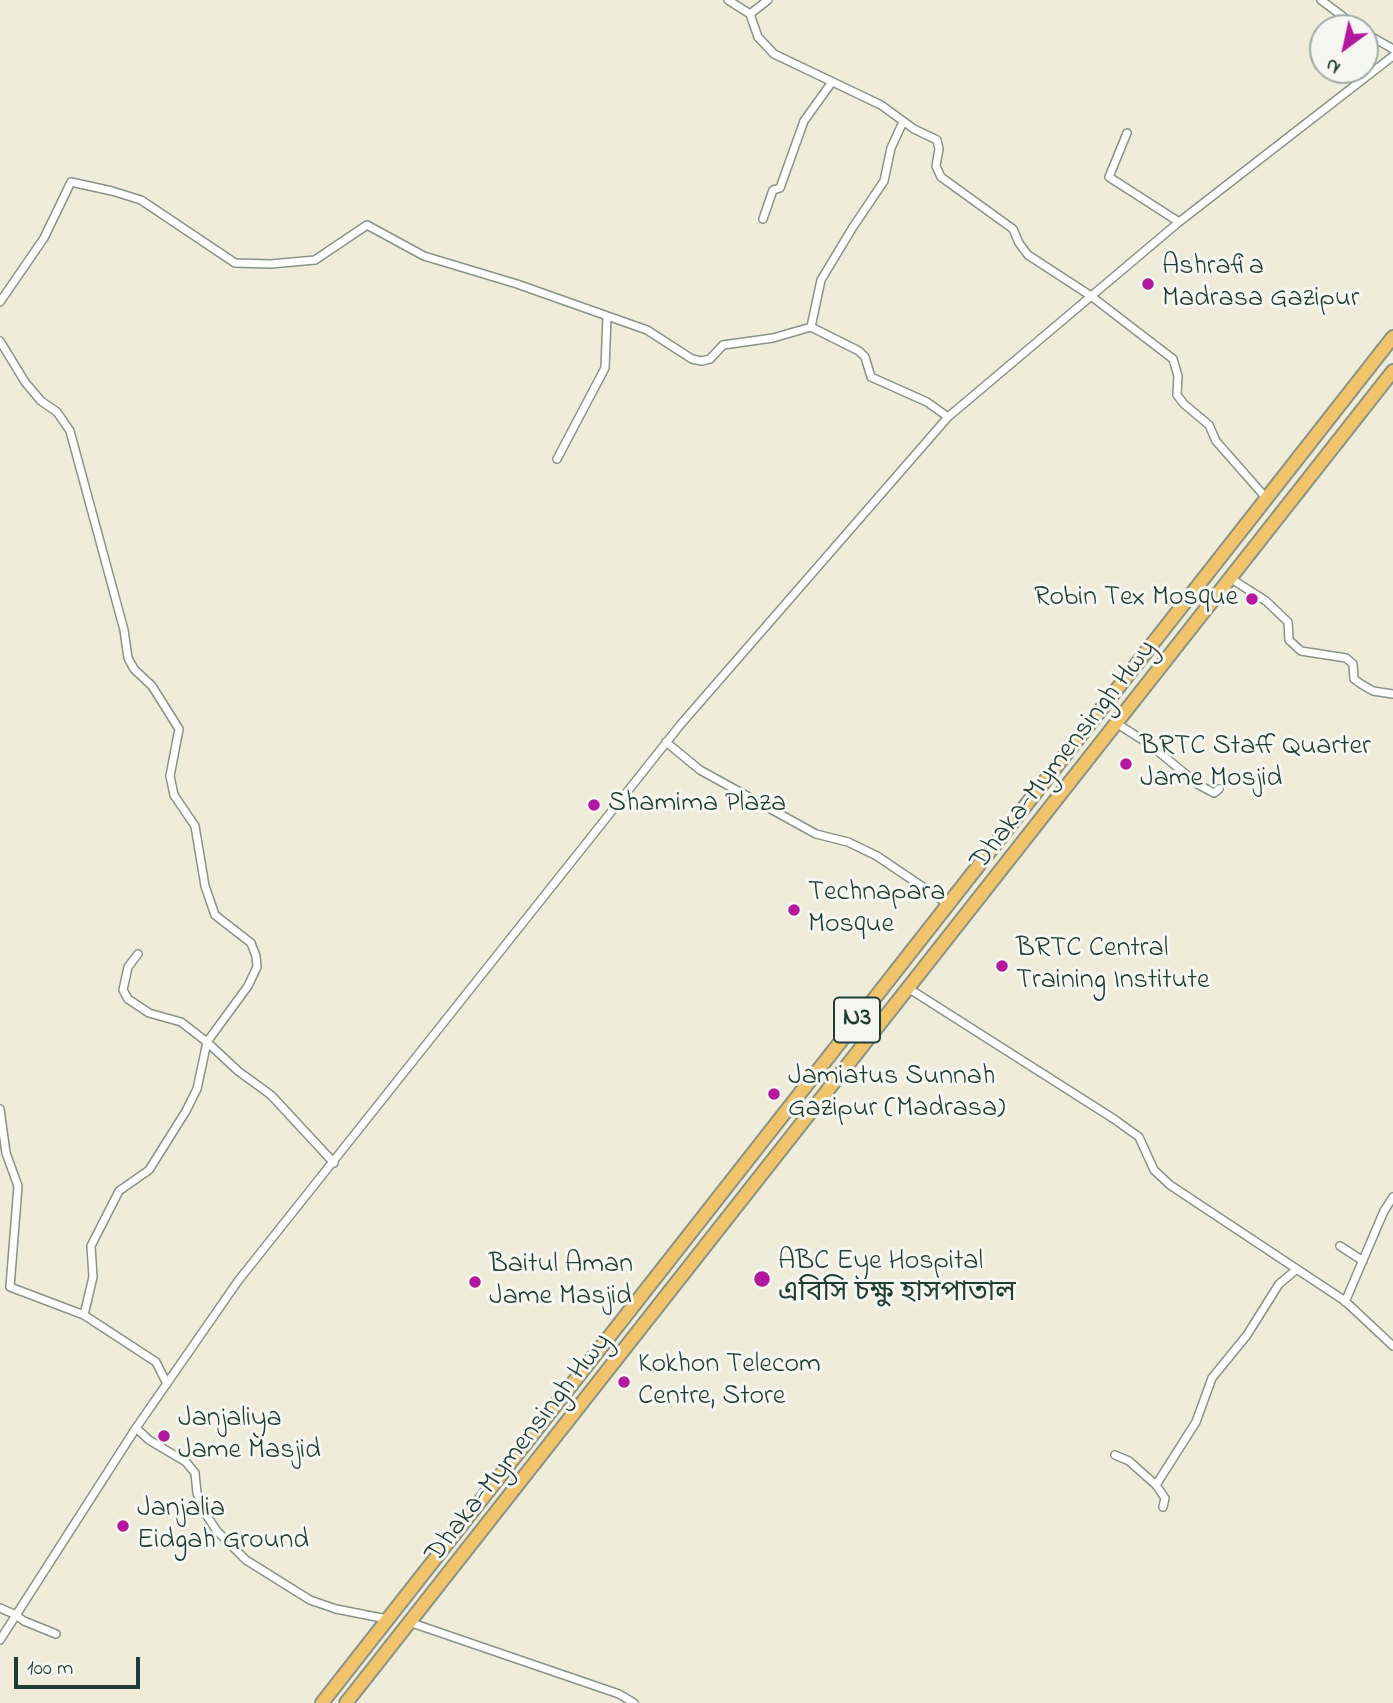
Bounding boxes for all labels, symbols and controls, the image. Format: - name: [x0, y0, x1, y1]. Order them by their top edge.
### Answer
- north arrow: [1309, 14, 1379, 84]
- text: N: [1321, 51, 1346, 80]
- place label: Ashrafia Madrasa Gazipur: [1162, 251, 1359, 317]
- marker: Ashrafia Madrasa Gazipur: [1140, 276, 1156, 292]
- place label: Robin Tex Mosque: [1034, 582, 1238, 616]
- marker: Robin Tex Mosque: [1244, 591, 1260, 607]
- street label: Dhaka-Mymensingh Hwy: [965, 634, 1165, 878]
- place label: BRTC Staff Quarter Jame Mosjid: [1140, 731, 1371, 797]
- marker: BRTC Staff Quarter Jame Mosjid: [1118, 756, 1134, 772]
- place label: Shamima Plaza: [608, 788, 786, 822]
- marker: Shamima Plaza: [586, 797, 602, 813]
- place label: Technapara Mosque: [808, 877, 945, 943]
- marker: Technapara Mosque: [786, 902, 802, 918]
- place label: BRTC Central Training Institute: [1016, 933, 1210, 999]
- marker: BRTC Central Training Institute: [994, 958, 1010, 974]
- road number: N3: [834, 998, 880, 1042]
- place label: Jamiatus Sunnah Gazipur (Madrasa): [788, 1061, 1005, 1127]
- marker: Jamiatus Sunnah Gazipur (Madrasa): [766, 1086, 782, 1102]
- place label: ABC Eye Hospital এবিসি চক্ষু হাসপাতাল: [778, 1246, 1016, 1312]
- place label: Baitul Aman Jame Masjid: [489, 1249, 633, 1315]
- marker: ABC Eye Hospital এবিসি চক্ষু হাসপাতাল: [752, 1269, 772, 1289]
- marker: Baitul Aman Jame Masjid: [467, 1274, 483, 1290]
- street label: Dhaka-Mymensingh Hwy: [420, 1327, 620, 1571]
- place label: Kokhon Telecom Centre, Store: [638, 1349, 821, 1415]
- marker: Kokhon Telecom Centre, Store: [616, 1374, 632, 1390]
- place label: Janjaliya Jame Masjid: [178, 1403, 321, 1469]
- marker: Janjaliya Jame Masjid: [156, 1428, 172, 1444]
- place label: Janjalia Eidgah Ground: [137, 1493, 309, 1559]
- marker: Janjalia Eidgah Ground: [115, 1518, 131, 1534]
- scale bar: [18, 1644, 144, 1688]
- text: 100 m: [27, 1654, 73, 1684]

